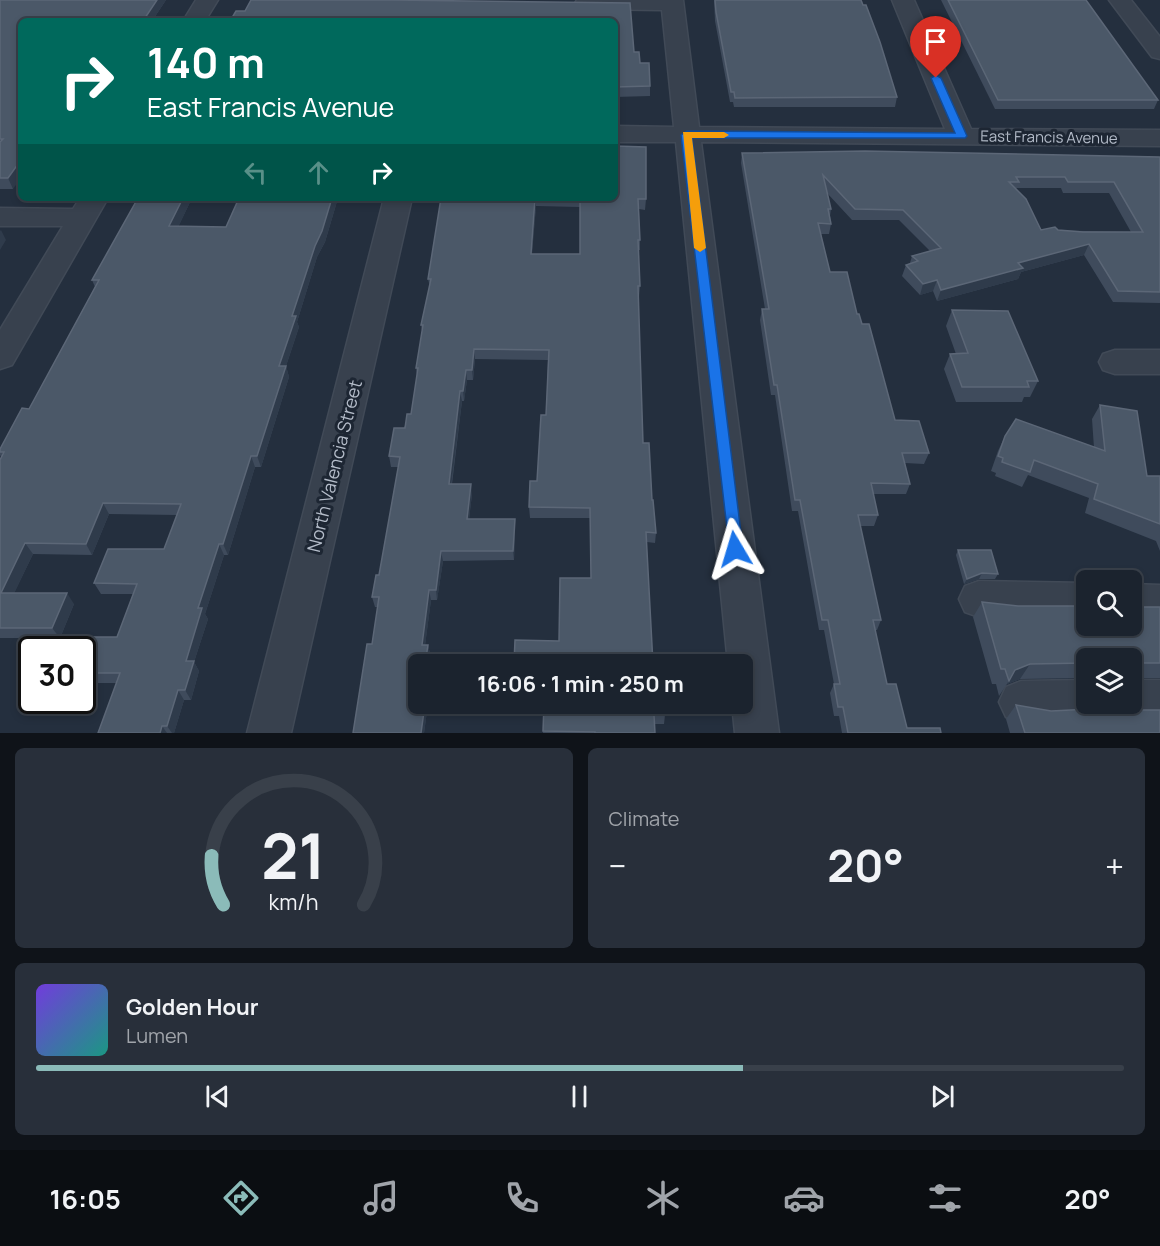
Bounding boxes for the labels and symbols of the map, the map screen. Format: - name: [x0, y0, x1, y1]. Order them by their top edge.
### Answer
- pin: [910, 16, 961, 78]
- street label: East Francis Avenue: [980, 125, 1118, 149]
- street label: North Valencia Street: [301, 377, 367, 555]
- position arrow: [703, 517, 767, 581]
- speed limit sign: 30: [18, 636, 96, 714]

